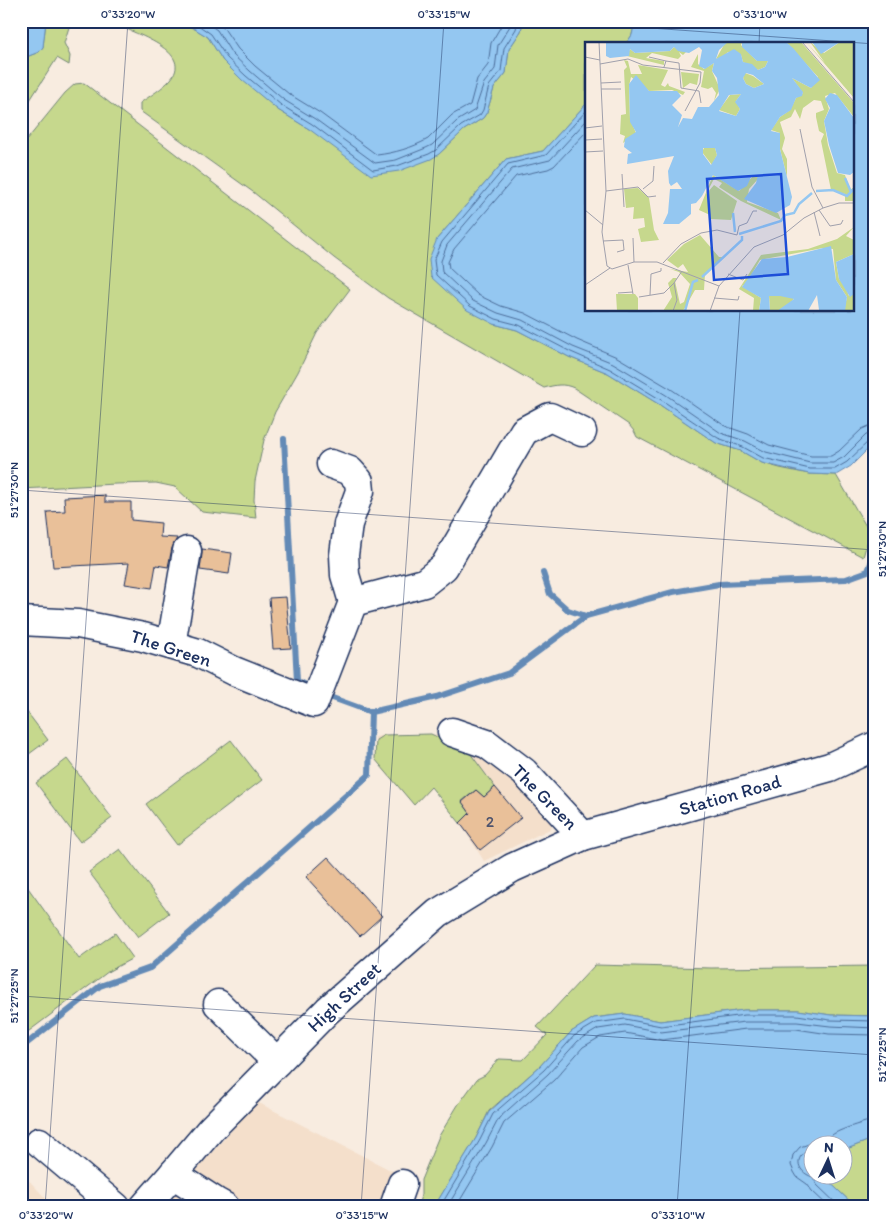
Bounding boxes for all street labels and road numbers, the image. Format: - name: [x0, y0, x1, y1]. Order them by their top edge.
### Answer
- street label: The Green: [128, 624, 214, 672]
- street label: The Green: [507, 759, 583, 835]
- street label: Station Road: [676, 769, 784, 821]
- street label: High Street: [302, 957, 386, 1037]

